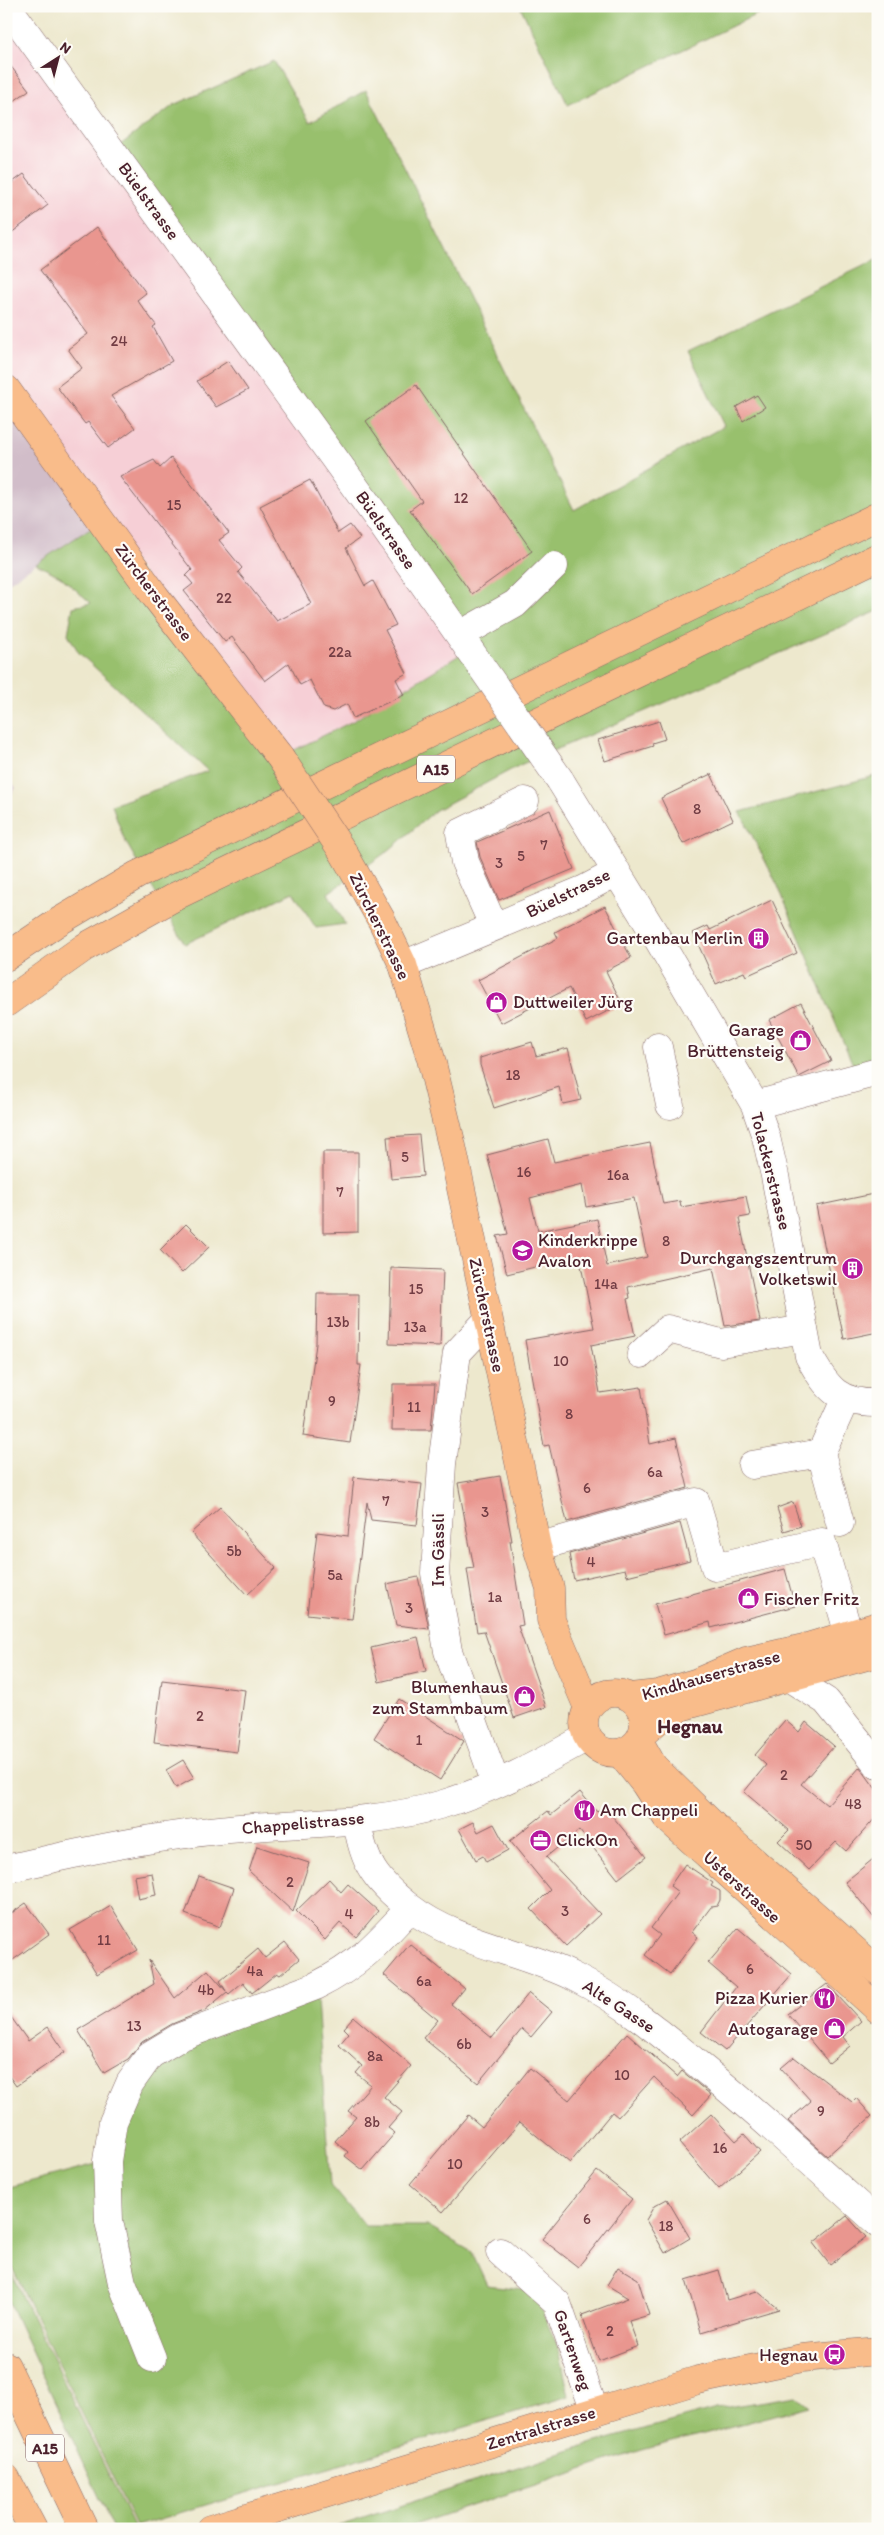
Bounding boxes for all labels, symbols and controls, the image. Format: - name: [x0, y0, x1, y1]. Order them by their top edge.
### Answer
- north arrow: [32, 32, 82, 82]
- text: N: [57, 38, 74, 58]
- street label: Büelstrasse: [113, 158, 185, 244]
- house number: 24: [111, 332, 127, 350]
- street label: Büelstrasse: [351, 486, 421, 574]
- house number: 12: [454, 489, 469, 507]
- house number: 15: [167, 496, 182, 514]
- street label: Zürcherstrasse: [110, 539, 198, 645]
- house number: 22: [216, 589, 232, 607]
- house number: 22a: [328, 643, 352, 661]
- road number: A15: [417, 756, 455, 782]
- house number: 8: [693, 800, 701, 818]
- house number: 7: [540, 836, 548, 854]
- house number: 5: [517, 847, 525, 865]
- house number: 3: [495, 854, 503, 872]
- street label: Büelstrasse: [522, 863, 614, 923]
- street label: Zürcherstrasse: [345, 869, 415, 983]
- building icon: Gartenbau Merlin: [747, 926, 771, 950]
- place label: Gartenbau Merlin: [607, 927, 743, 949]
- shop icon: Duttweiler Jürg: [485, 990, 509, 1014]
- place label: Duttweiler Jürg: [513, 991, 634, 1013]
- place label: Garage Brüttensteig: [687, 1019, 785, 1062]
- shop icon: Garage Brüttensteig: [788, 1028, 812, 1052]
- house number: 18: [505, 1066, 521, 1084]
- street label: Tolackerstrasse: [746, 1110, 796, 1232]
- house number: 5: [401, 1148, 409, 1166]
- house number: 16: [517, 1163, 532, 1181]
- house number: 16a: [607, 1166, 630, 1184]
- house number: 7: [336, 1183, 344, 1201]
- place label: Kinderkrippe Avalon: [538, 1229, 638, 1272]
- house number: 8: [662, 1232, 670, 1250]
- school or university icon: Kinderkrippe Avalon: [510, 1238, 534, 1262]
- place label: Durchgangszentrum Volketswil: [680, 1247, 837, 1290]
- street label: Zürcherstrasse: [464, 1256, 510, 1374]
- building icon: Durchgangszentrum Volketswil: [841, 1256, 865, 1280]
- house number: 14a: [594, 1275, 618, 1293]
- house number: 15: [409, 1280, 424, 1298]
- house number: 13b: [327, 1313, 350, 1331]
- house number: 13a: [404, 1318, 427, 1336]
- house number: 10: [553, 1352, 569, 1370]
- house number: 9: [328, 1392, 336, 1410]
- house number: 11: [407, 1398, 421, 1416]
- house number: 8: [565, 1405, 573, 1423]
- house number: 6a: [647, 1463, 663, 1481]
- house number: 6: [583, 1479, 591, 1497]
- house number: 7: [382, 1492, 390, 1510]
- house number: 3: [481, 1503, 489, 1521]
- street label: Im Gässli: [427, 1513, 449, 1587]
- house number: 5b: [226, 1542, 242, 1560]
- house number: 4: [586, 1553, 596, 1571]
- house number: 5a: [327, 1566, 343, 1584]
- shop icon: Fischer Fritz: [736, 1587, 760, 1611]
- house number: 1a: [488, 1588, 503, 1606]
- place label: Fischer Fritz: [764, 1588, 860, 1610]
- house number: 3: [405, 1599, 413, 1617]
- street label: Kindhauserstrasse: [639, 1645, 783, 1705]
- place label: Blumenhaus zum Stammbaum: [372, 1676, 508, 1719]
- shop icon: Blumenhaus zum Stammbaum: [512, 1685, 536, 1709]
- house number: 2: [196, 1707, 204, 1725]
- district label: Hegnau: [657, 1714, 724, 1739]
- house number: 1: [416, 1731, 423, 1749]
- house number: 2: [780, 1766, 788, 1784]
- house number: 48: [844, 1795, 862, 1813]
- restaurant icon: Am Chappeli: [572, 1798, 596, 1822]
- place label: Am Chappeli: [600, 1799, 698, 1821]
- street label: Chappelistrasse: [241, 1807, 365, 1839]
- office icon: ClickOn: [528, 1828, 552, 1852]
- place label: ClickOn: [556, 1829, 618, 1851]
- house number: 50: [795, 1836, 813, 1854]
- street label: Usterstrasse: [698, 1846, 786, 1928]
- house number: 2: [286, 1873, 294, 1891]
- house number: 3: [561, 1902, 569, 1920]
- house number: 4: [344, 1905, 354, 1923]
- house number: 11: [97, 1931, 111, 1949]
- house number: 6: [746, 1960, 754, 1978]
- house number: 4a: [247, 1962, 264, 1980]
- house number: 6a: [416, 1972, 432, 1990]
- street label: Alte Gasse: [579, 1974, 659, 2038]
- house number: 4b: [198, 1981, 215, 1999]
- restaurant icon: Pizza Kurier: [812, 1986, 836, 2010]
- place label: Pizza Kurier: [715, 1987, 809, 2009]
- house number: 13: [126, 2017, 142, 2035]
- shop icon: Autogarage: [822, 2017, 846, 2041]
- place label: Autogarage: [728, 2018, 818, 2040]
- house number: 6b: [456, 2035, 472, 2053]
- house number: 8a: [367, 2047, 383, 2065]
- house number: 10: [614, 2066, 630, 2084]
- house number: 9: [817, 2102, 825, 2120]
- house number: 8b: [364, 2113, 380, 2131]
- house number: 16: [713, 2139, 728, 2157]
- house number: 10: [447, 2155, 463, 2173]
- house number: 6: [583, 2210, 591, 2228]
- house number: 18: [658, 2217, 674, 2235]
- street label: Gartenweg: [549, 2306, 597, 2394]
- house number: 2: [606, 2322, 614, 2340]
- bus stop icon: Hegnau: [822, 2343, 846, 2367]
- place label: Hegnau: [759, 2344, 818, 2366]
- street label: Zentralstrasse: [484, 2401, 598, 2455]
- road number: A15: [26, 2434, 64, 2462]

